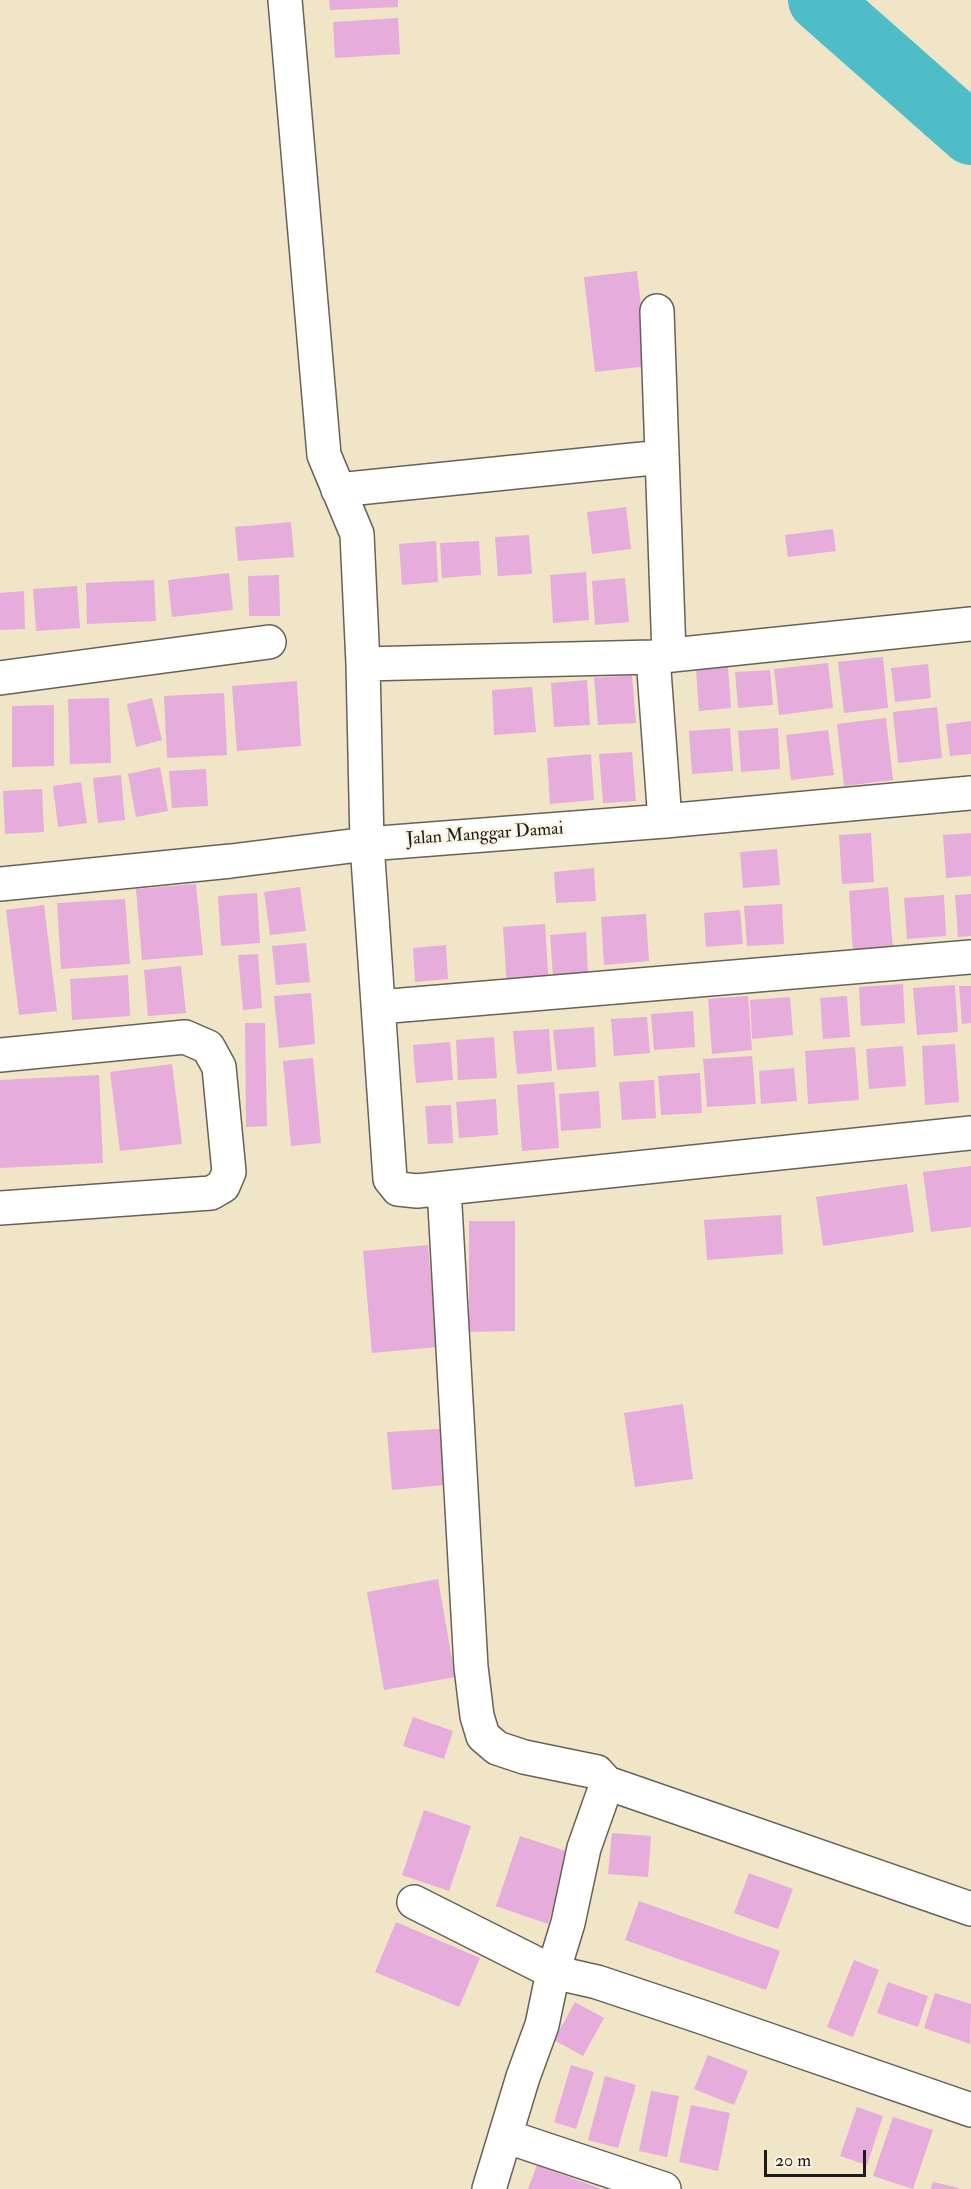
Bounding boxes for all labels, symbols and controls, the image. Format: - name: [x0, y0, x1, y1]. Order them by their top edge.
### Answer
- street label: Jalan Manggar Damai: [406, 819, 564, 851]
- scale bar: [767, 2138, 869, 2176]
- text: 20 m: [775, 2149, 811, 2172]

